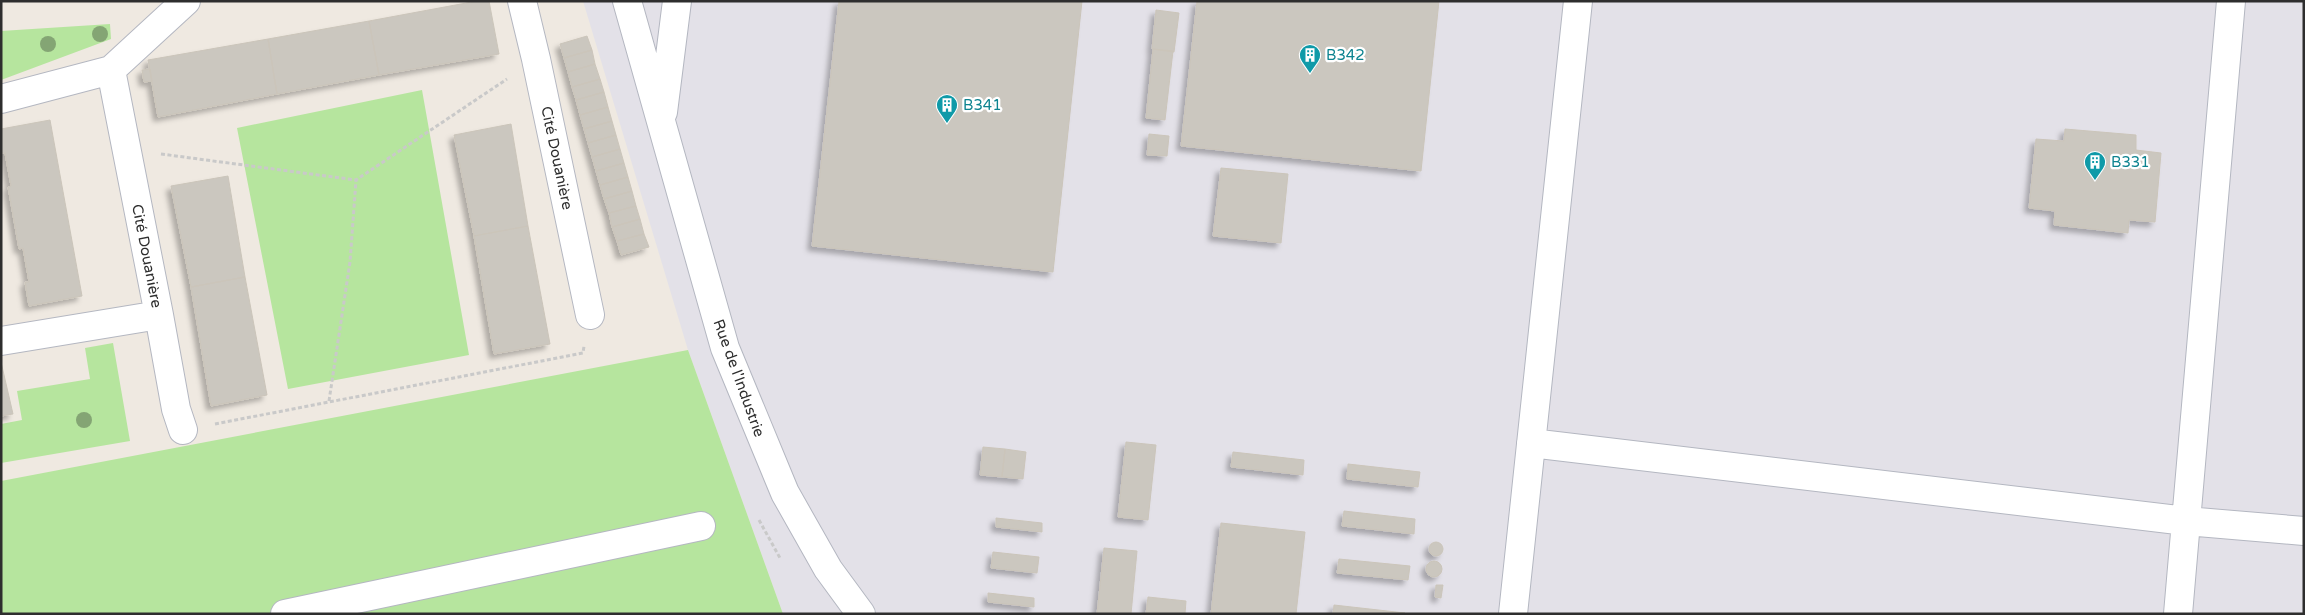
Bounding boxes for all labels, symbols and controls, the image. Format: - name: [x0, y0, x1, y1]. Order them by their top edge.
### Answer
- building icon: B342: [1298, 43, 1322, 74]
- place label: B342: [1326, 46, 1365, 64]
- building icon: B341: [935, 93, 959, 124]
- place label: B341: [963, 96, 1002, 114]
- street label: Cité Douanière: [537, 105, 577, 211]
- building icon: B331: [2083, 150, 2107, 181]
- place label: B331: [2111, 153, 2150, 171]
- street label: Cité Douanière: [128, 203, 166, 309]
- street label: Rue de l'Industrie: [709, 317, 769, 439]

